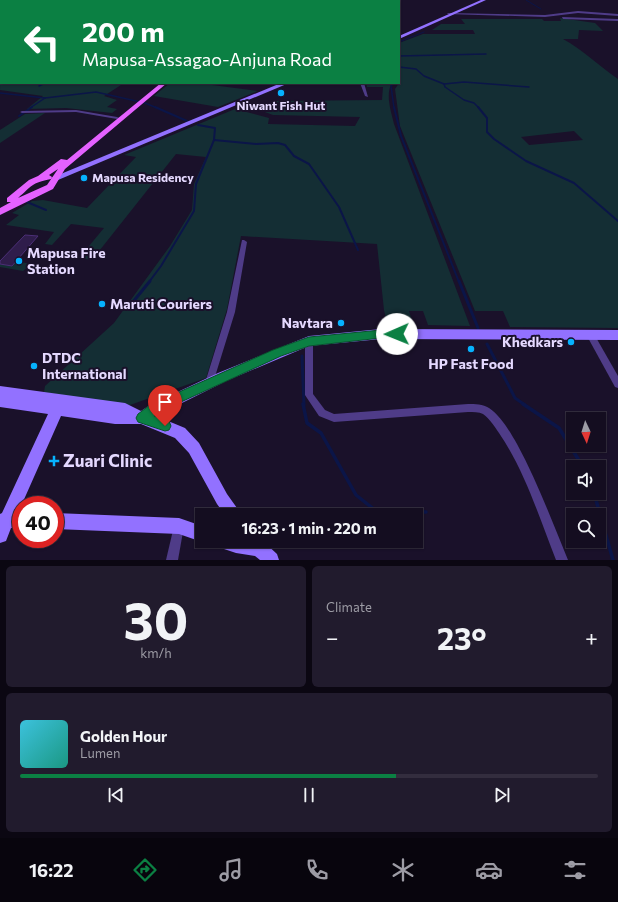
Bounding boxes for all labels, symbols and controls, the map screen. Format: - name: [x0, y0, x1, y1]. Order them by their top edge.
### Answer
- text: 200 m: [82, 14, 165, 48]
- icon: left: [16, 16, 68, 68]
- text: Mapusa-Assagao-Anjuna Road: [82, 48, 332, 70]
- marker: Niwant Fish Hut: [276, 88, 286, 98]
- place label: Niwant Fish Hut: [237, 98, 325, 112]
- place label: Mapusa Residency: [92, 170, 194, 184]
- marker: Mapusa Residency: [79, 173, 89, 183]
- place label: Mapusa Fire Station: [27, 244, 106, 277]
- marker: Mapusa Fire Station: [14, 256, 24, 266]
- place label: Maruti Couriers: [110, 295, 213, 312]
- marker: Maruti Couriers: [97, 299, 107, 309]
- position arrow: [376, 313, 418, 355]
- place label: Navtara: [281, 314, 333, 331]
- marker: Navtara: [336, 318, 346, 328]
- place label: Khedkars: [502, 333, 563, 350]
- marker: Khedkars: [566, 337, 576, 347]
- marker: HP Fast Food: [466, 344, 476, 354]
- place label: DTDC International: [42, 349, 126, 382]
- place label: HP Fast Food: [428, 355, 514, 372]
- marker: DTDC International: [29, 361, 39, 371]
- pin: [148, 385, 182, 426]
- icon: arrive: [154, 391, 176, 413]
- north arrow: [566, 412, 606, 452]
- map controls: [566, 412, 606, 548]
- place label: Zuari Clinic: [63, 450, 152, 471]
- marker: Zuari Clinic: [48, 455, 60, 467]
- button: sound: [566, 460, 606, 500]
- speed limit sign: 40: [12, 496, 64, 548]
- button: search: [566, 508, 606, 548]
- text: 16:23 · 1 min · 220 m: [241, 519, 377, 537]
- text: 30: [124, 587, 188, 651]
- text: Climate: [326, 599, 372, 615]
- text: 23°: [437, 619, 487, 656]
- text: −: [326, 624, 339, 651]
- text: +: [585, 624, 598, 651]
- text: km/h: [140, 645, 172, 661]
- text: Golden Hour: [80, 727, 167, 745]
- text: Lumen: [80, 745, 120, 761]
- icon: previous: [105, 784, 127, 806]
- icon: pause: [298, 784, 320, 806]
- icon: next: [491, 784, 513, 806]
- icon: directions: [131, 856, 159, 884]
- icon: music: [217, 856, 245, 884]
- icon: phone: [303, 856, 331, 884]
- icon: climate: [389, 856, 417, 884]
- icon: car: [475, 856, 503, 884]
- icon: filters: [561, 856, 589, 884]
- text: 16:22: [29, 859, 73, 881]

